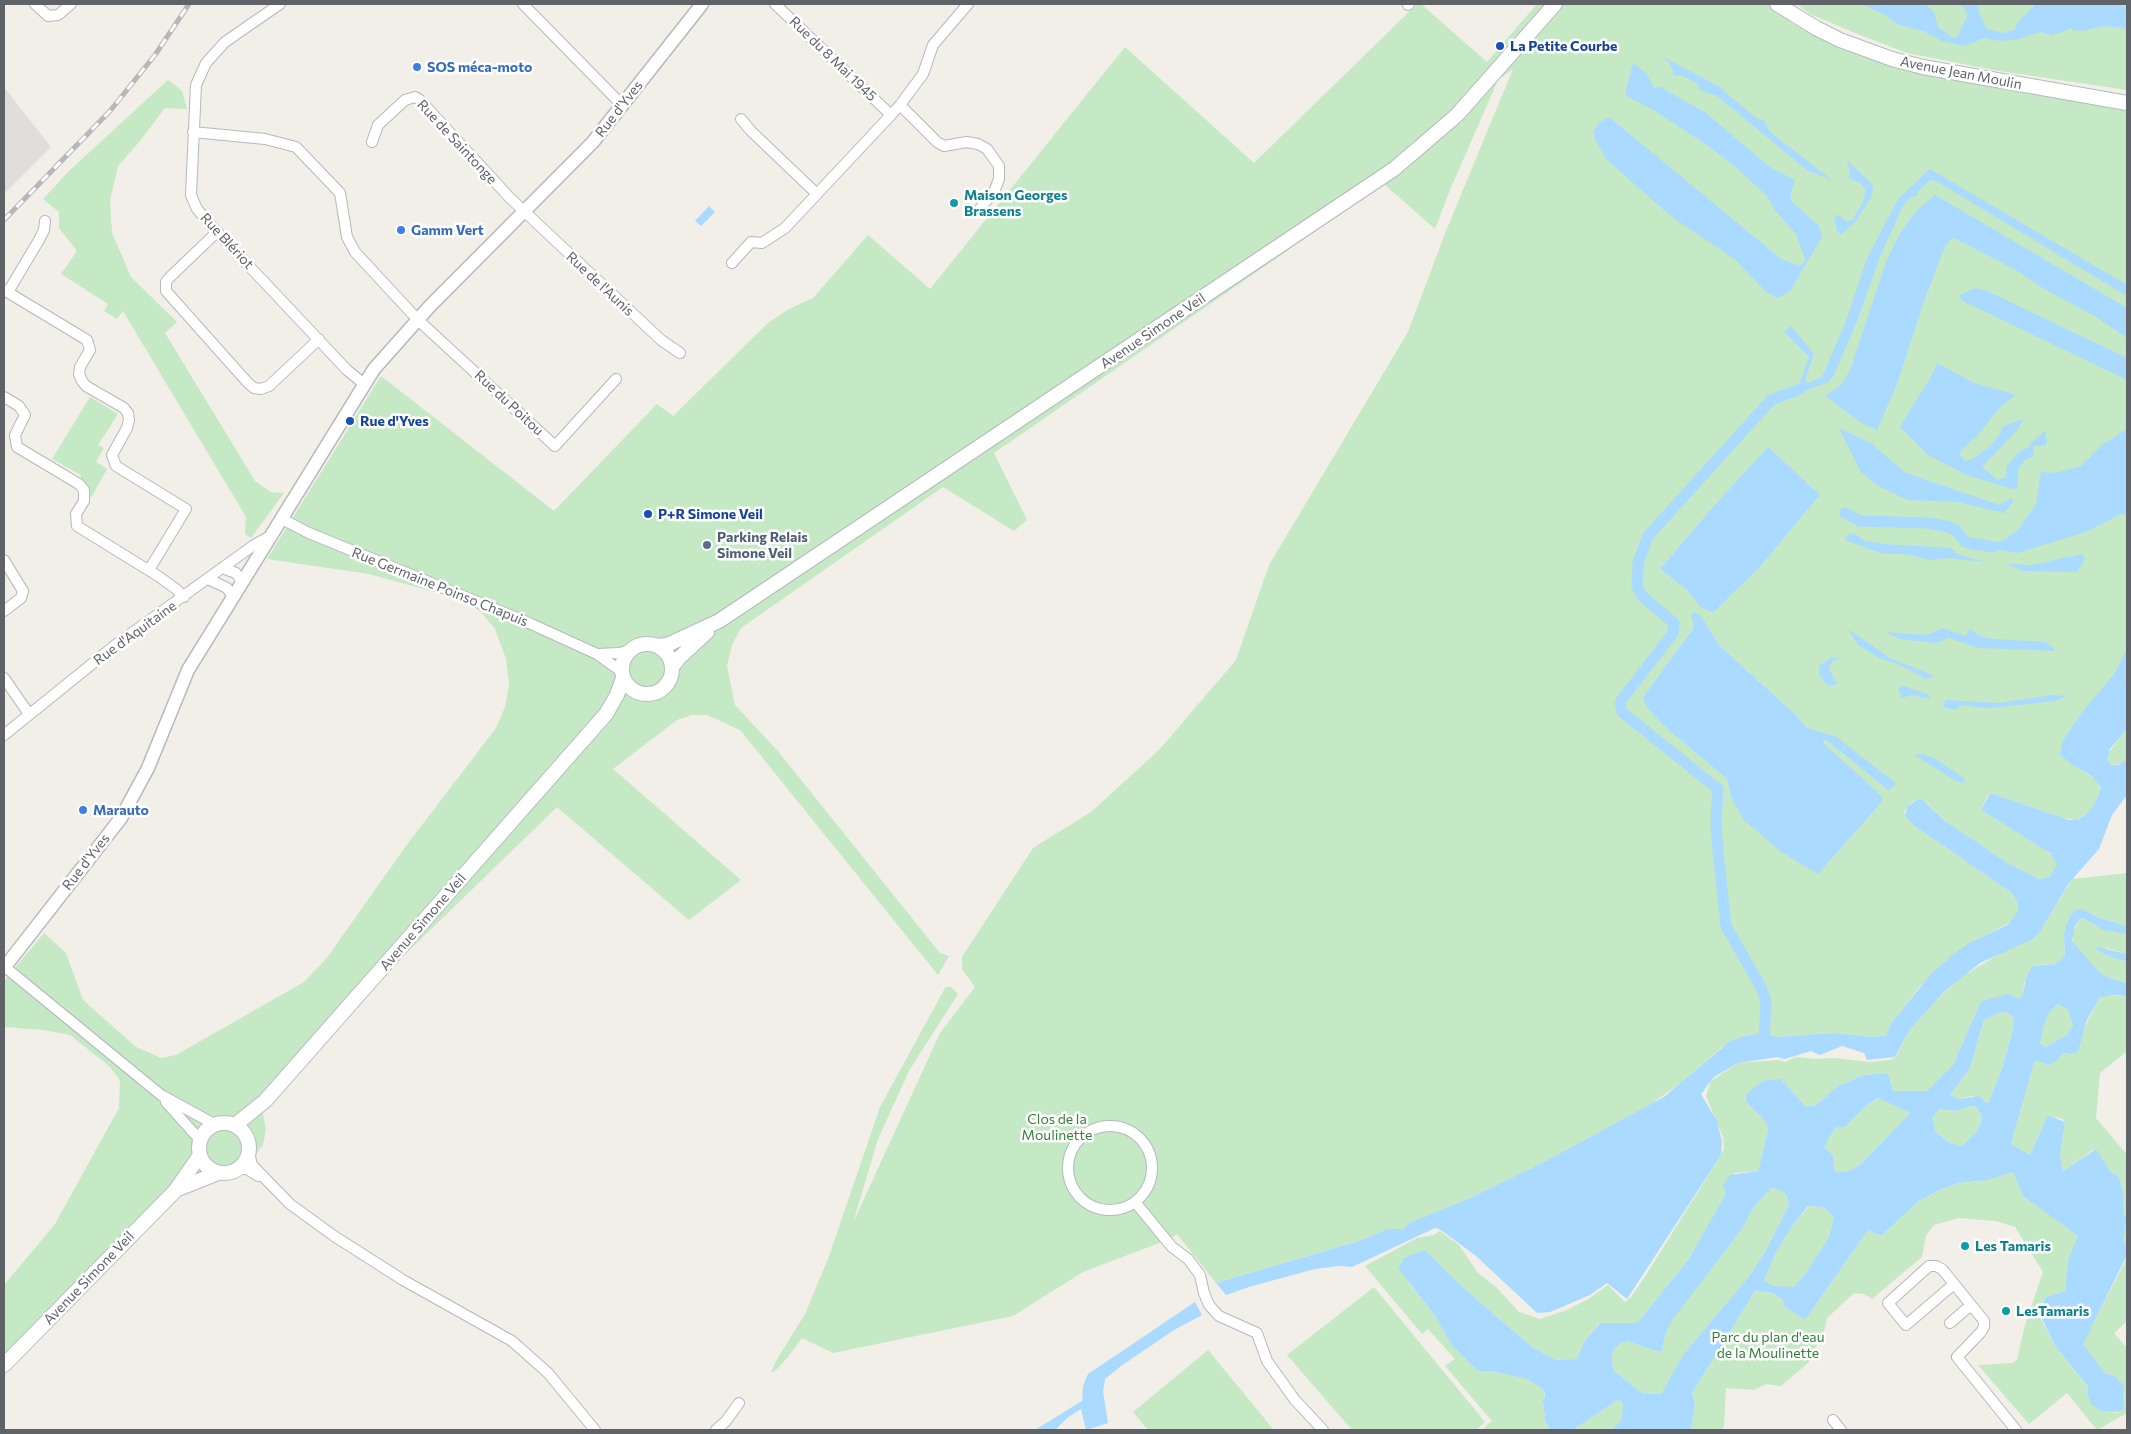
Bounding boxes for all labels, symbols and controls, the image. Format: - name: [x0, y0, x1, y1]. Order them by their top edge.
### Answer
- street label: Rue du 8 Mai 1945: [786, 13, 880, 105]
- place label: La Petite Courbe: [1510, 38, 1617, 54]
- marker: La Petite Courbe: [1494, 40, 1506, 52]
- street label: Avenue Jean Moulin: [1899, 53, 2023, 93]
- place label: SOS méca-moto: [427, 59, 532, 75]
- marker: SOS méca-moto: [411, 61, 423, 73]
- street label: Rue d'Yves: [592, 77, 646, 141]
- street label: Rue de Saintonge: [414, 96, 500, 188]
- place label: Maison Georges Brassens: [964, 187, 1067, 220]
- marker: Maison Georges Brassens: [948, 197, 960, 209]
- street label: Rue Blériot: [197, 210, 257, 272]
- place label: Gamm Vert: [411, 222, 484, 238]
- marker: Gamm Vert: [395, 224, 407, 236]
- street label: Rue de l'Aunis: [563, 248, 637, 320]
- street label: Avenue Simone Veil: [1097, 290, 1209, 372]
- street label: Rue du Poitou: [471, 367, 547, 439]
- place label: Rue d'Yves: [360, 413, 429, 429]
- marker: Rue d'Yves: [344, 415, 356, 427]
- place label: P+R Simone Veil: [658, 506, 763, 522]
- marker: P+R Simone Veil: [642, 508, 654, 520]
- place label: Parking Relais Simone Veil: [717, 529, 808, 562]
- marker: Parking Relais Simone Veil: [701, 539, 713, 551]
- street label: Rue Germaine Poinso Chapuis: [349, 544, 531, 630]
- street label: Rue d'Aquitaine: [90, 597, 180, 669]
- place label: Marauto: [93, 802, 149, 818]
- marker: Marauto: [77, 804, 89, 816]
- street label: Rue d'Yves: [59, 830, 113, 894]
- street label: Avenue Simone Veil: [376, 870, 470, 974]
- park label: Clos de la Moulinette: [1022, 1111, 1092, 1144]
- street label: Avenue Simone Veil: [40, 1228, 138, 1328]
- place label: Les Tamaris: [1975, 1238, 2051, 1254]
- marker: Les Tamaris: [1959, 1240, 1971, 1252]
- place label: LesTamaris: [2016, 1303, 2089, 1319]
- marker: LesTamaris: [2000, 1305, 2012, 1317]
- park label: Parc du plan d'eau de la Moulinette: [1712, 1329, 1824, 1361]

